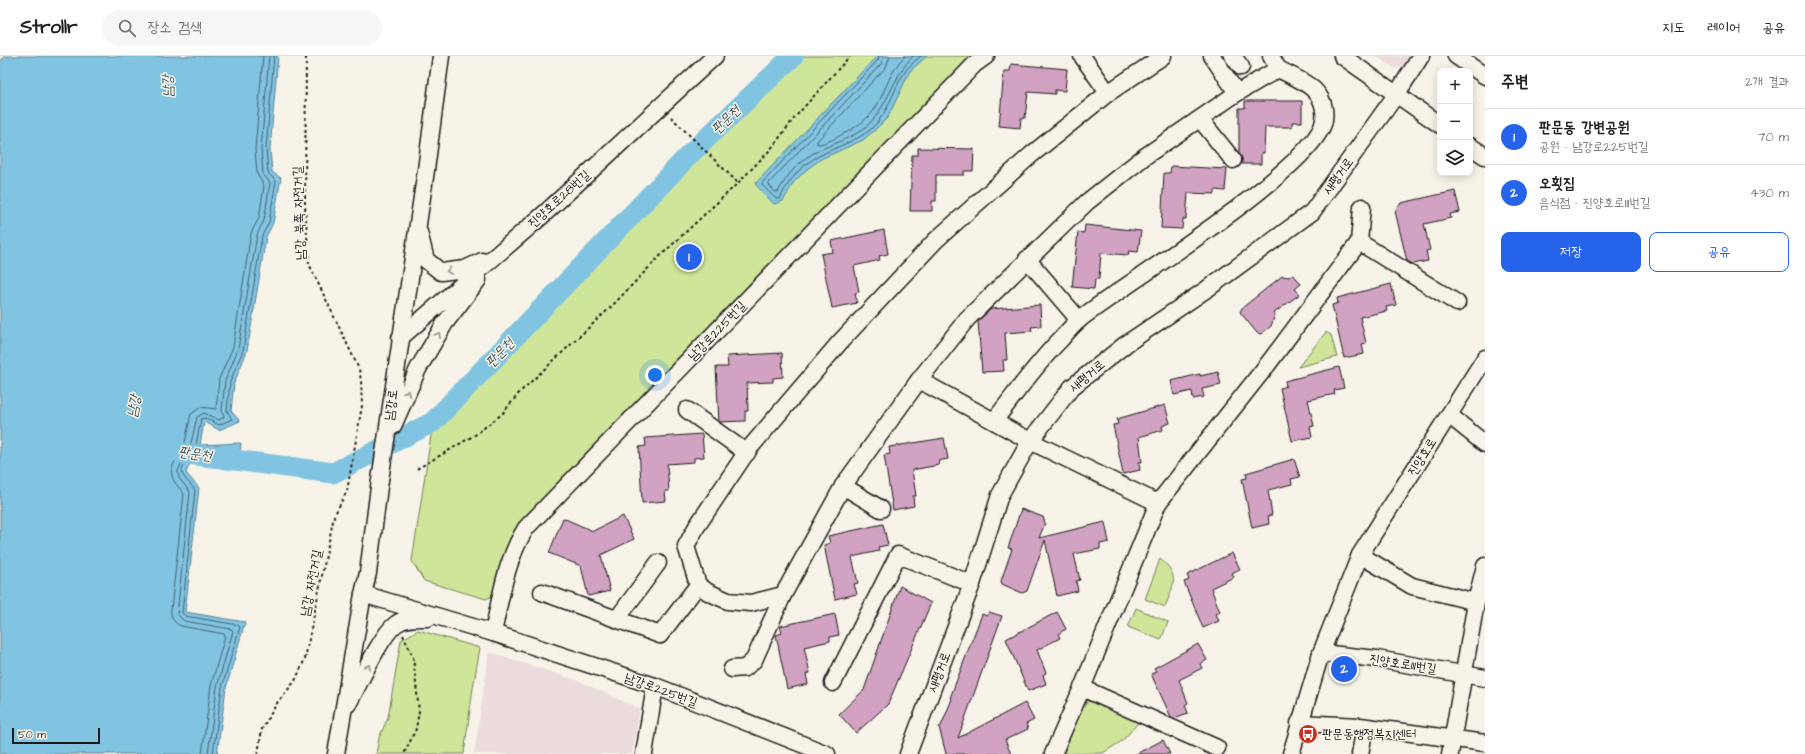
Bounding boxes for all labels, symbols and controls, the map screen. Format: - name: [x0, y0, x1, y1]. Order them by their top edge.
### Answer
- search box: [102, 10, 382, 46]
- text: Strollr: [20, 14, 78, 41]
- icon: search: [116, 17, 138, 39]
- text: 장소 검색: [148, 17, 202, 38]
- text: 지도: [1662, 18, 1685, 38]
- text: 레이어: [1707, 18, 1740, 38]
- text: 공유: [1762, 18, 1785, 38]
- map controls: [1437, 68, 1473, 176]
- button: +: [1437, 68, 1473, 104]
- text: 주변: [1501, 70, 1528, 94]
- water label: 남강: [158, 73, 178, 97]
- text: 2개 결과: [1745, 73, 1789, 91]
- water label: 판문천: [707, 100, 746, 139]
- button: −: [1437, 104, 1473, 140]
- text: 판문동 강변공원: [1539, 117, 1630, 138]
- text: 1: [1513, 128, 1515, 146]
- text: 70 m: [1757, 128, 1789, 146]
- text: 공원 · 남강로225번길: [1539, 138, 1649, 156]
- button: layers: [1437, 140, 1473, 176]
- street label: 새평거로: [1318, 154, 1358, 198]
- street label: 남강 북쪽 자전거길: [288, 166, 310, 260]
- street label: 진양호로28번길: [524, 166, 594, 232]
- text: 오횟집: [1539, 173, 1575, 194]
- text: 2: [1510, 184, 1518, 202]
- text: 430 m: [1750, 184, 1789, 202]
- text: 음식점 · 진양호로111번길: [1539, 194, 1650, 212]
- button: 저장: [1501, 232, 1641, 272]
- button: 공유: [1649, 232, 1789, 272]
- pin: 1: [676, 242, 702, 272]
- one-way arrow: [446, 266, 452, 275]
- street label: 남강로225번길: [684, 297, 750, 365]
- one-way arrow: [433, 332, 440, 339]
- water label: 판문천: [481, 333, 520, 372]
- street label: 새평거로: [1065, 356, 1109, 396]
- your location: [645, 365, 665, 385]
- street label: 남강로: [380, 388, 402, 422]
- one-way arrow: [402, 390, 410, 398]
- water label: 남강: [122, 391, 146, 419]
- street label: 진양호로: [1403, 434, 1441, 480]
- water label: 판문천: [177, 442, 215, 466]
- street label: 남강 자전거길: [296, 548, 326, 618]
- street label: 새평거로: [923, 649, 955, 695]
- street label: 진양호로111번길: [1368, 650, 1438, 678]
- pin: 2: [1331, 654, 1357, 684]
- one-way arrow: [364, 664, 371, 672]
- street label: 남강로225번길: [622, 668, 700, 712]
- bus stop icon: 판문동행정복지센터: [1297, 723, 1319, 745]
- place label: 판문동행정복지센터: [1322, 725, 1416, 743]
- scale bar: [12, 726, 100, 745]
- text: 50 m: [18, 727, 46, 742]

